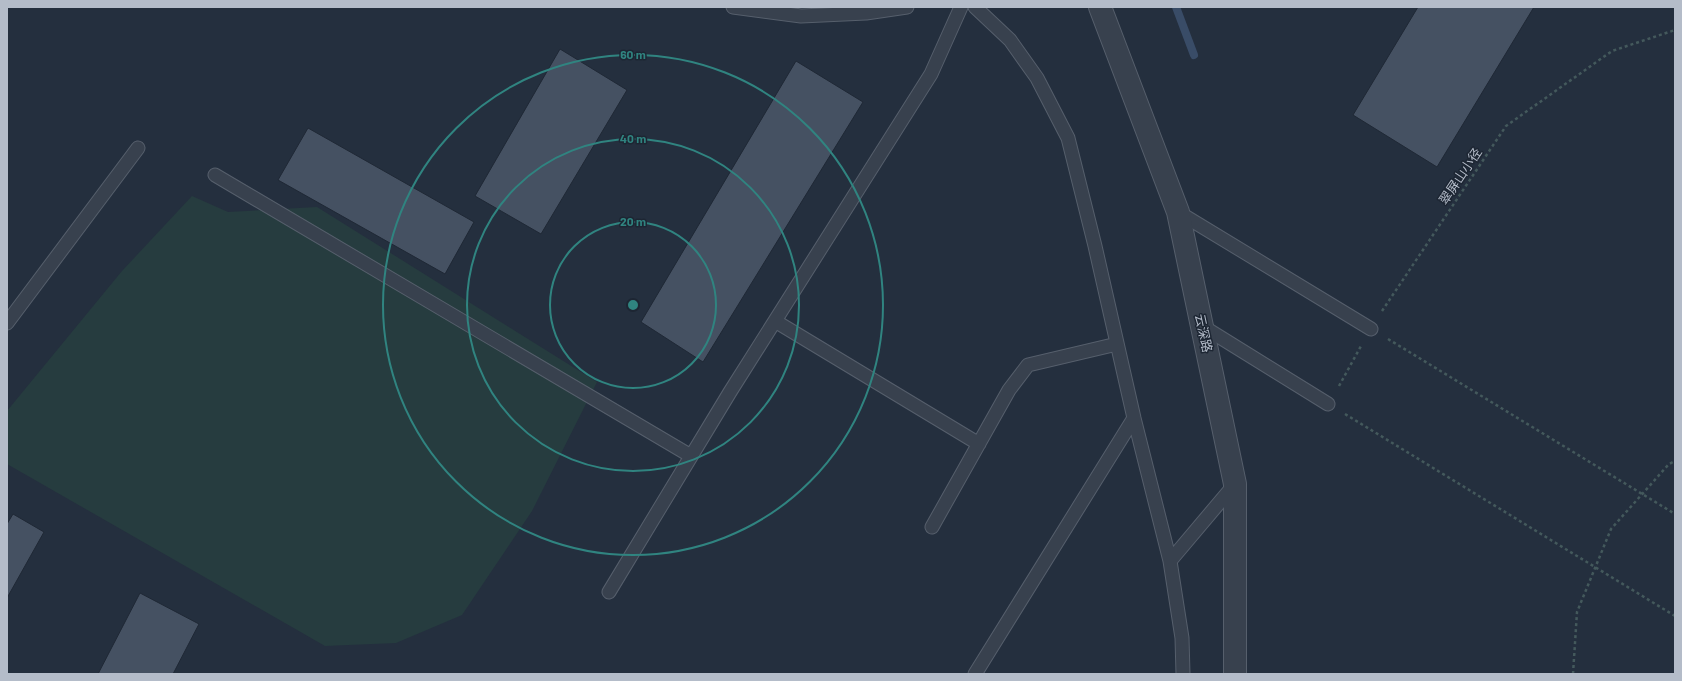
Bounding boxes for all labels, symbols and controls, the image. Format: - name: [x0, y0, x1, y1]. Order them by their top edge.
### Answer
- text: 60 m: [620, 47, 646, 61]
- text: 40 m: [620, 131, 646, 145]
- street label: 翠屏山小径: [1435, 145, 1485, 207]
- text: 20 m: [620, 214, 646, 228]
- centre of rings: [626, 298, 640, 312]
- street label: 云深路: [1192, 312, 1216, 354]

